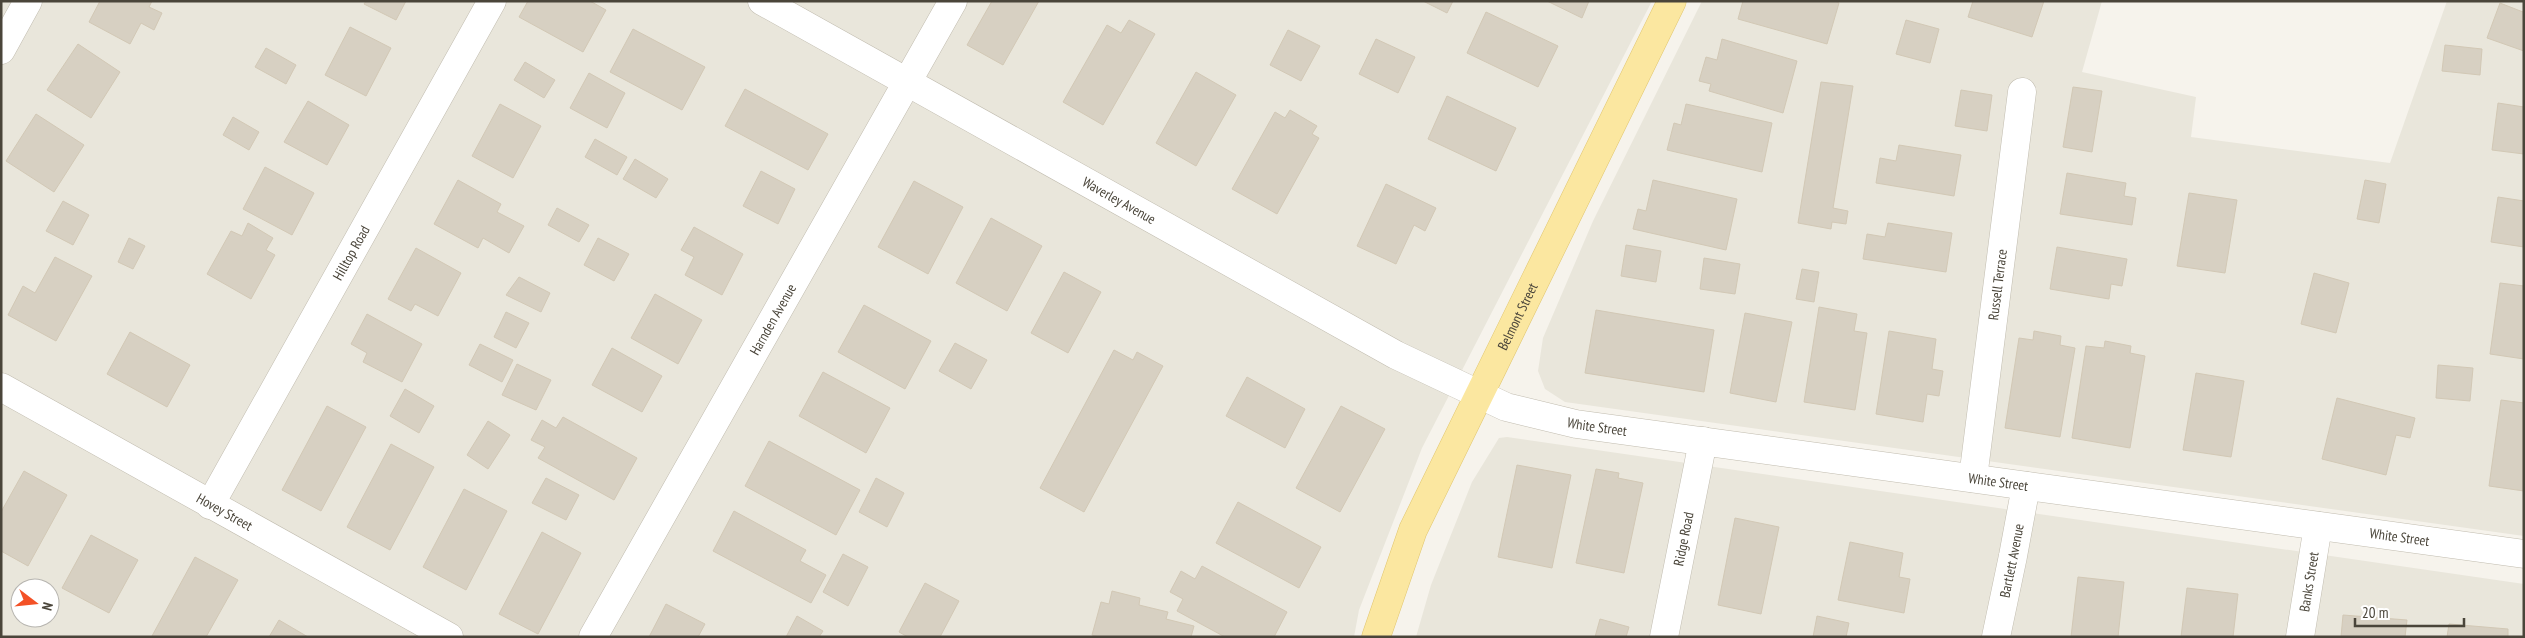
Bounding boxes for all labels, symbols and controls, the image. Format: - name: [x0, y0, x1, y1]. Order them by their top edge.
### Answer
- street label: Waverley Avenue: [1079, 173, 1159, 228]
- street label: Hilltop Road: [329, 222, 374, 283]
- street label: Russell Terrace: [1984, 248, 2011, 321]
- street label: Harnden Avenue: [745, 280, 800, 358]
- street label: Belmont Street: [1493, 280, 1542, 353]
- street label: White Street: [1565, 413, 1628, 440]
- street label: White Street: [1967, 469, 2029, 495]
- street label: Hovey Street: [193, 489, 256, 535]
- street label: Ridge Road: [1669, 510, 1698, 567]
- street label: Bartlett Avenue: [1995, 522, 2028, 599]
- street label: White Street: [2368, 524, 2431, 550]
- street label: Banks Street: [2295, 550, 2323, 613]
- north arrow: [10, 578, 60, 628]
- scale bar: [2355, 596, 2464, 628]
- text: N: [38, 600, 57, 613]
- text: 20 m: [2362, 603, 2388, 622]

